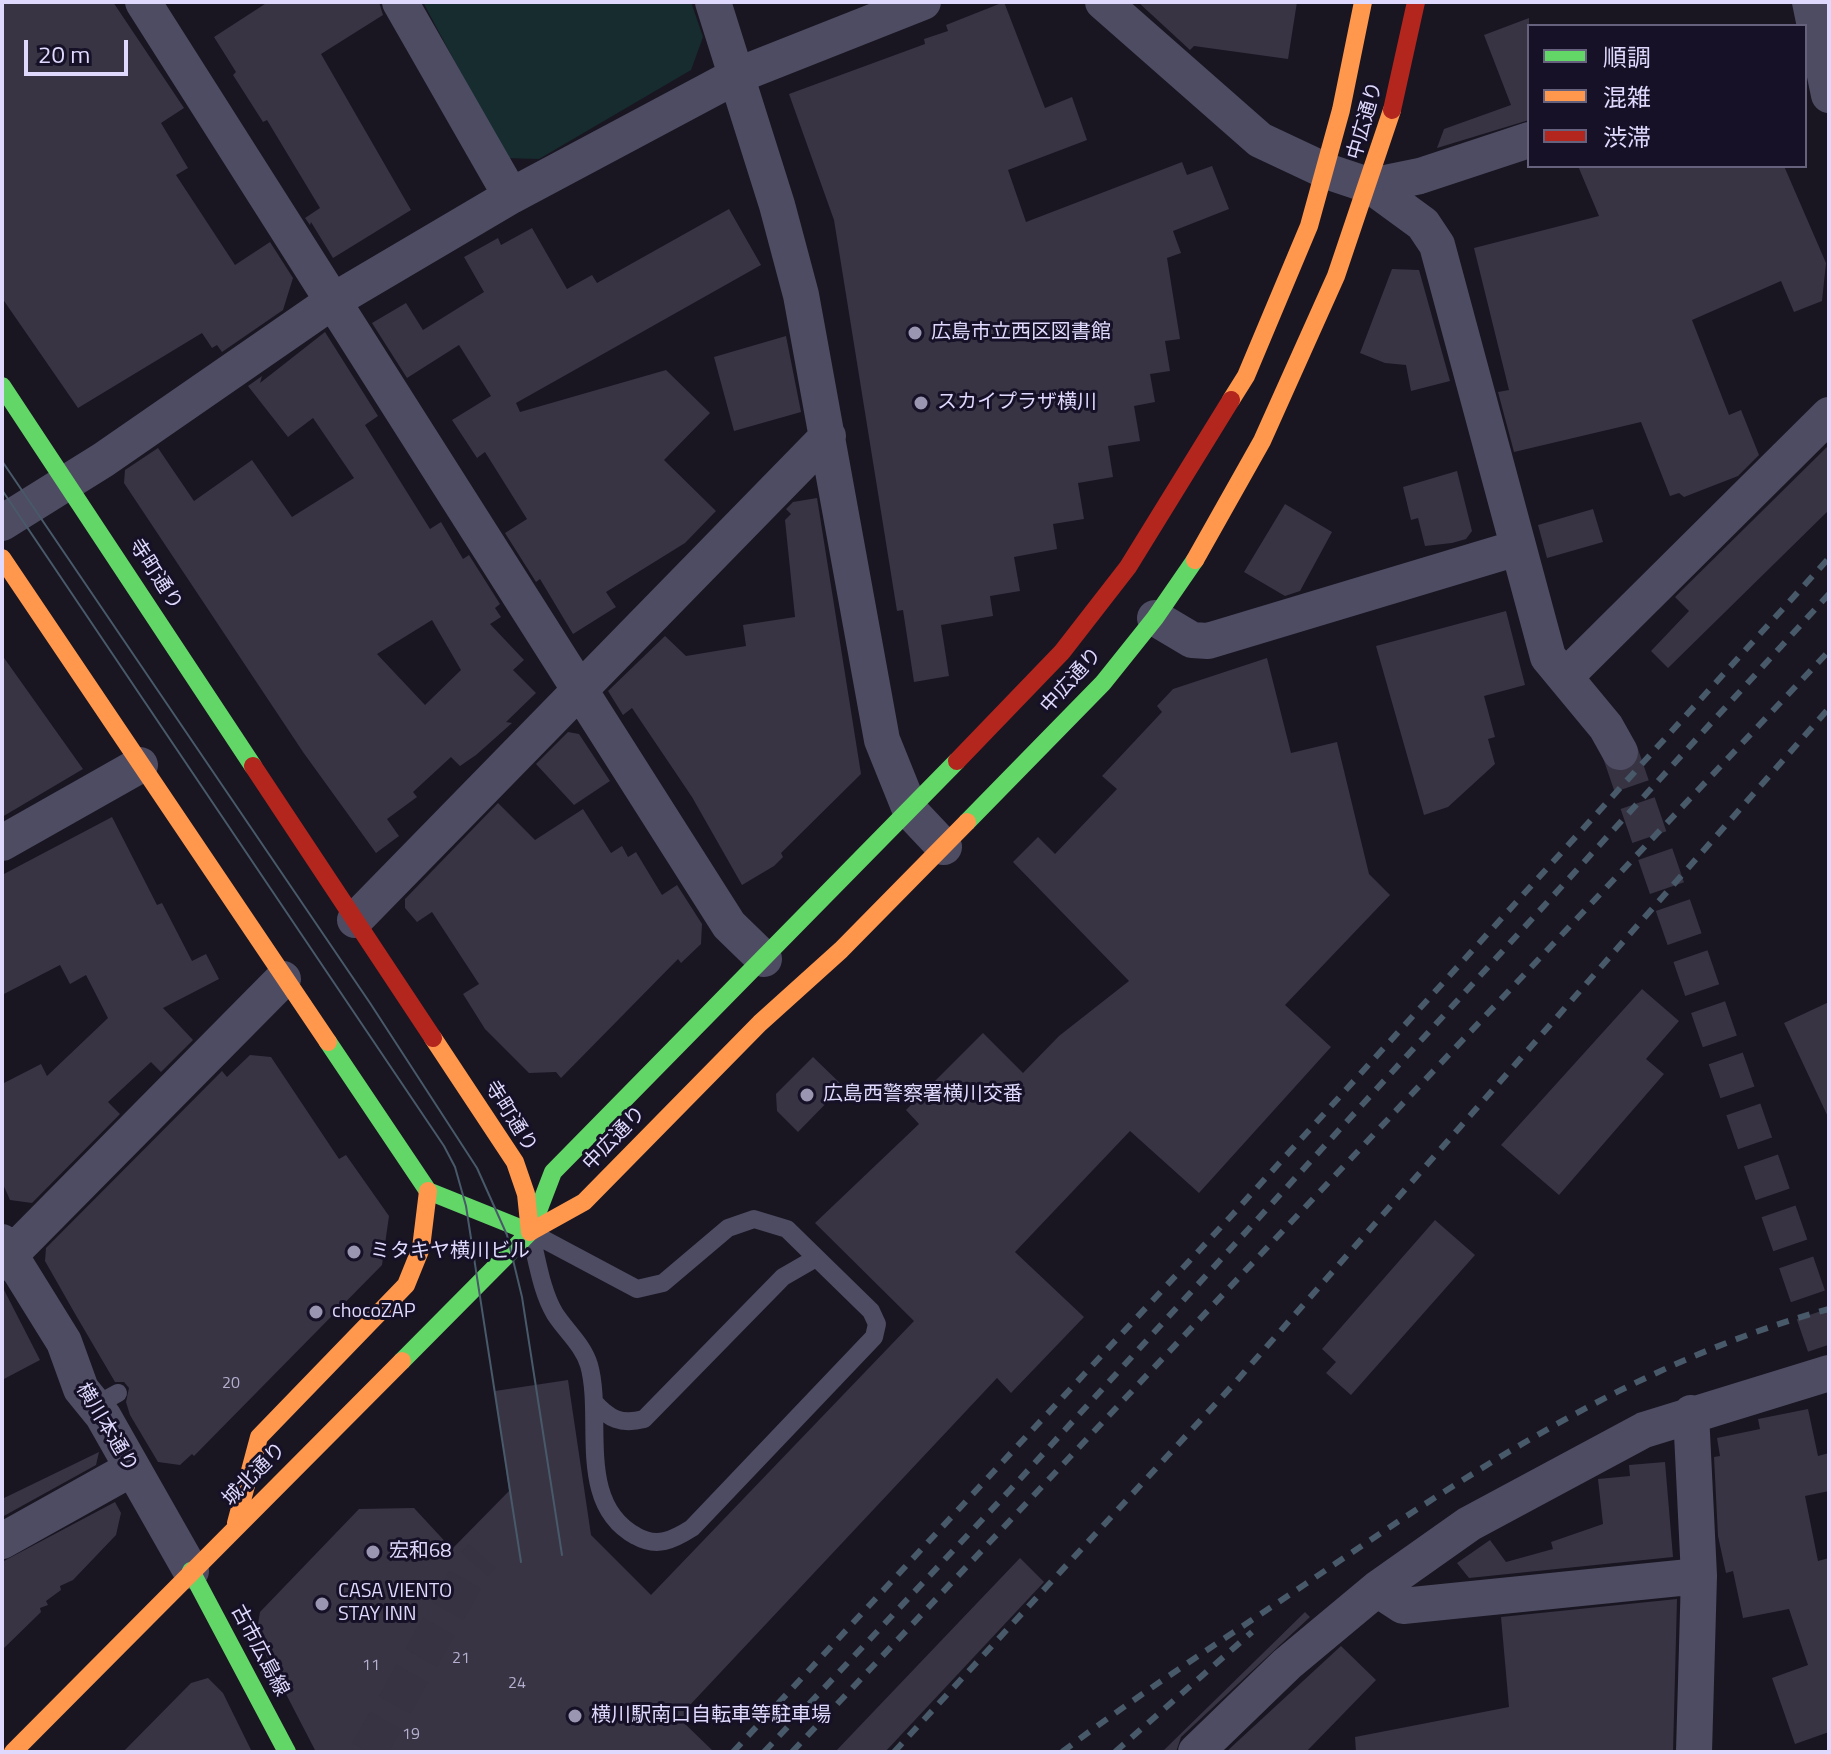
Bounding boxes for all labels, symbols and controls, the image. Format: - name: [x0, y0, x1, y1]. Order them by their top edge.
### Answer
- scale bar: [28, 24, 132, 74]
- legend: [1527, 24, 1807, 168]
- text: 20 m: [38, 36, 90, 72]
- text: 順調: [1603, 39, 1651, 75]
- street label: 中広通り: [1343, 79, 1389, 163]
- text: 混雑: [1603, 79, 1651, 115]
- text: 渋滞: [1603, 119, 1651, 155]
- place label: 広島市立西区図書館: [931, 321, 1111, 345]
- marker: 広島市立西区図書館: [906, 324, 924, 342]
- place label: スカイプラザ横川: [937, 391, 1097, 415]
- marker: スカイプラザ横川: [912, 394, 930, 412]
- street label: 寺町通り: [123, 535, 187, 615]
- street label: 中広通り: [1036, 643, 1108, 719]
- street label: 寺町通り: [479, 1077, 541, 1157]
- place label: 広島西警察署横川交番: [823, 1083, 1023, 1107]
- marker: 広島西警察署横川交番: [798, 1086, 816, 1104]
- street label: 中広通り: [579, 1102, 651, 1176]
- place label: ミタキヤ横川ビル: [370, 1240, 530, 1264]
- marker: ミタキヤ横川ビル: [345, 1243, 363, 1261]
- place label: chocoZAP: [332, 1300, 416, 1324]
- marker: chocoZAP: [307, 1303, 325, 1321]
- house number: 20: [222, 1374, 240, 1394]
- street label: 横川本通り: [70, 1379, 142, 1477]
- street label: 城北通り: [218, 1438, 292, 1512]
- place label: 宏和68: [389, 1540, 451, 1564]
- marker: 宏和68: [364, 1543, 382, 1561]
- place label: CASA VIENTO STAY INN: [338, 1580, 452, 1627]
- marker: CASA VIENTO STAY INN: [313, 1595, 331, 1613]
- street label: 古市広島線: [225, 1601, 293, 1701]
- house number: 21: [452, 1649, 470, 1669]
- house number: 11: [362, 1656, 380, 1676]
- house number: 24: [508, 1674, 526, 1694]
- place label: 横川駅南口自転車等駐車場: [591, 1704, 831, 1728]
- marker: 横川駅南口自転車等駐車場: [566, 1707, 584, 1725]
- house number: 19: [402, 1725, 420, 1745]

